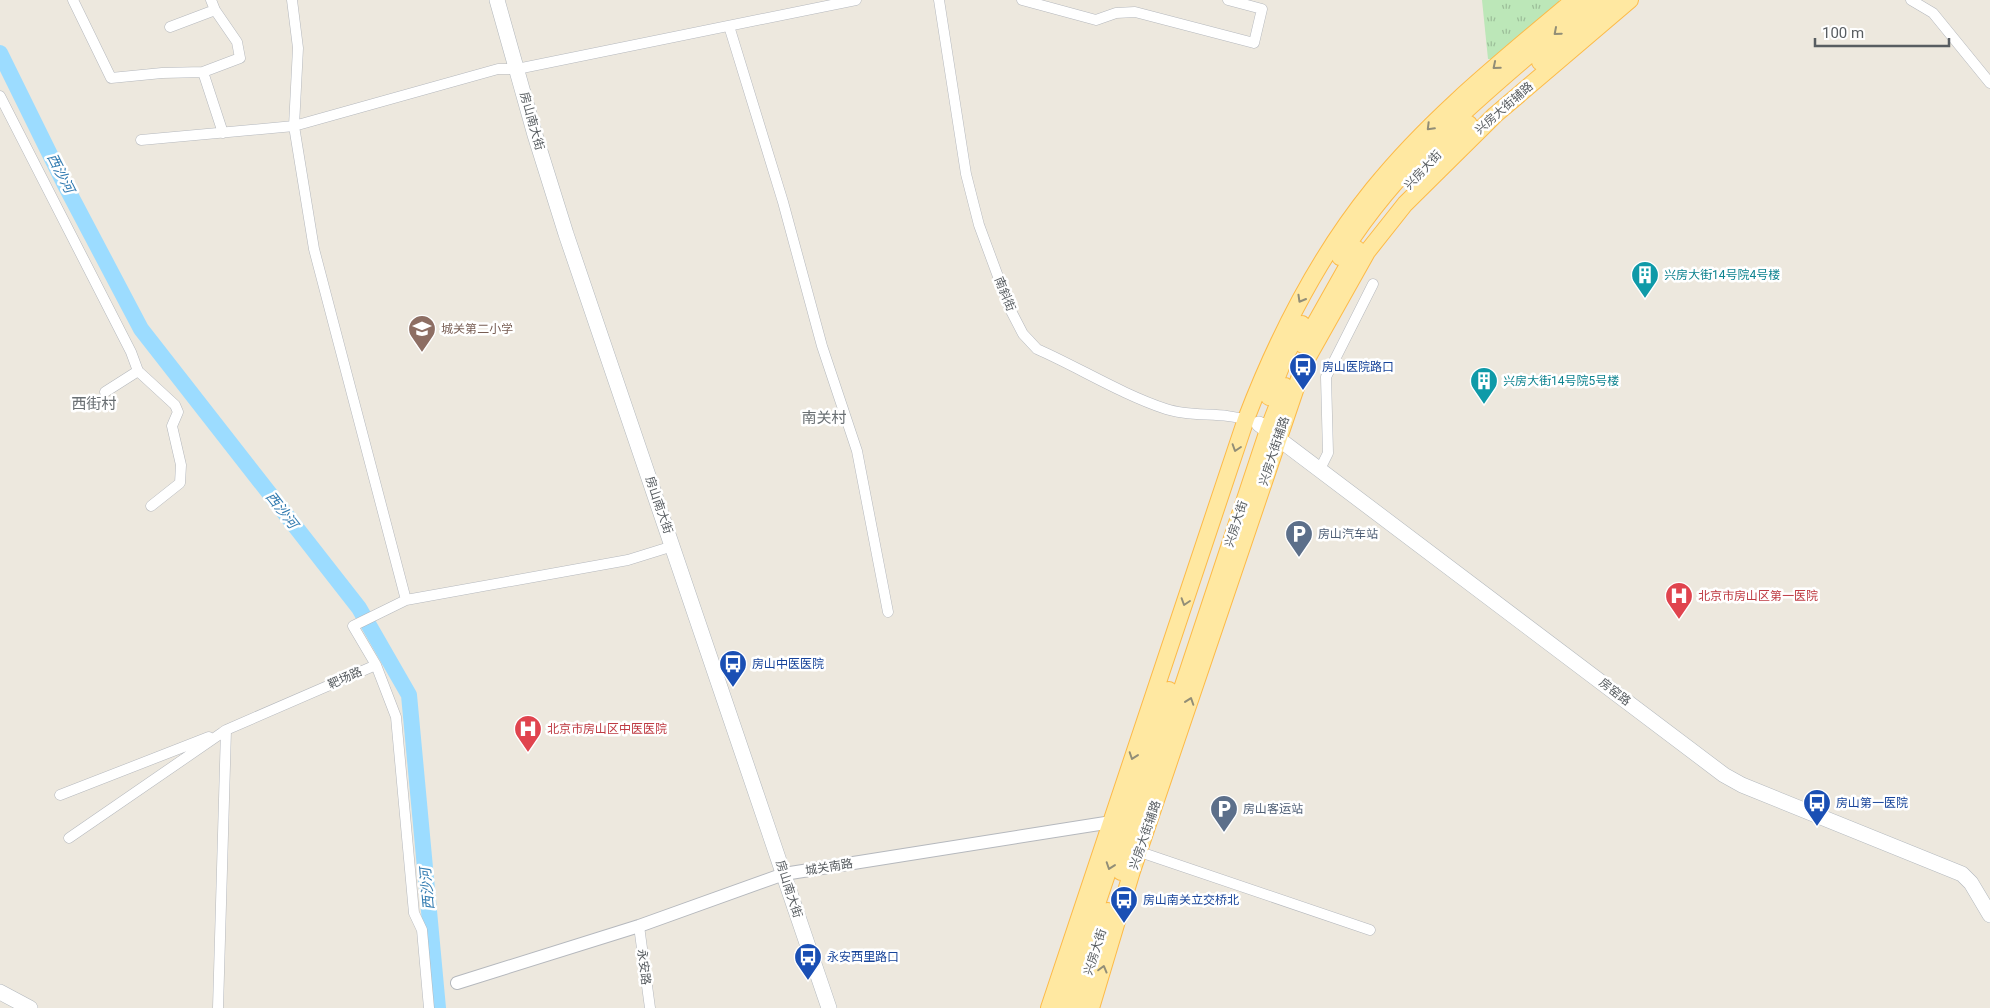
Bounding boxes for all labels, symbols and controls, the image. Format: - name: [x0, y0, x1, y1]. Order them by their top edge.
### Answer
- scale bar: [1815, 15, 1949, 47]
- text: 100 m: [1822, 24, 1864, 42]
- one-way arrow: [1553, 26, 1562, 35]
- one-way arrow: [1493, 60, 1502, 69]
- street label: 兴房大街辅路: [1472, 79, 1536, 137]
- street label: 房山南大街: [517, 90, 547, 152]
- one-way arrow: [1427, 121, 1436, 130]
- street label: 兴房大街: [1402, 148, 1444, 192]
- water label: 西沙河: [44, 151, 79, 198]
- building icon: 兴房大街14号院4号楼: [1630, 260, 1660, 299]
- place label: 兴房大街14号院4号楼: [1664, 268, 1780, 282]
- street label: 南斜街: [992, 275, 1018, 313]
- one-way arrow: [1297, 294, 1307, 303]
- school or university icon: 城关第二小学: [407, 314, 437, 353]
- place label: 城关第二小学: [441, 322, 513, 336]
- bus stop icon: 房山医院路口: [1288, 352, 1318, 391]
- place label: 房山医院路口: [1322, 360, 1394, 374]
- building icon: 兴房大街14号院5号楼: [1469, 366, 1499, 405]
- place label: 兴房大街14号院5号楼: [1503, 374, 1619, 388]
- district label: 西街村: [71, 395, 117, 413]
- district label: 南关村: [801, 409, 847, 427]
- street label: 兴房大街辅路: [1256, 415, 1292, 487]
- one-way arrow: [1232, 443, 1242, 451]
- street label: 房山南大街: [643, 474, 675, 536]
- water label: 西沙河: [263, 489, 303, 534]
- street label: 兴房大街: [1222, 499, 1250, 549]
- parking icon: 房山汽车站: [1284, 519, 1314, 558]
- place label: 房山汽车站: [1318, 527, 1378, 541]
- hospital icon: 北京市房山区第一医院: [1664, 581, 1694, 620]
- place label: 北京市房山区第一医院: [1698, 589, 1818, 603]
- one-way arrow: [1181, 597, 1191, 606]
- bus stop icon: 房山中医医院: [718, 649, 748, 688]
- place label: 房山中医医院: [752, 657, 824, 671]
- street label: 靶场路: [326, 664, 364, 692]
- street label: 房窑路: [1597, 675, 1633, 709]
- one-way arrow: [1185, 697, 1195, 706]
- hospital icon: 北京市房山区中医医院: [513, 714, 543, 753]
- place label: 北京市房山区中医医院: [547, 722, 667, 736]
- one-way arrow: [1129, 751, 1139, 760]
- bus stop icon: 房山第一医院: [1802, 788, 1832, 827]
- parking icon: 房山客运站: [1209, 794, 1239, 833]
- place label: 房山第一医院: [1836, 796, 1908, 810]
- street label: 兴房大街辅路: [1127, 799, 1163, 871]
- place label: 房山客运站: [1243, 802, 1303, 816]
- street label: 城关南路: [804, 856, 854, 878]
- street label: 房山南大街: [773, 858, 805, 920]
- one-way arrow: [1106, 862, 1116, 870]
- water label: 西沙河: [417, 864, 437, 911]
- bus stop icon: 房山南关立交桥北: [1109, 885, 1139, 924]
- place label: 房山南关立交桥北: [1143, 893, 1239, 907]
- street label: 兴房大街: [1081, 927, 1109, 977]
- bus stop icon: 永安西里路口: [793, 942, 823, 981]
- street label: 永安路: [635, 948, 653, 986]
- place label: 永安西里路口: [827, 950, 899, 964]
- one-way arrow: [1097, 965, 1108, 973]

